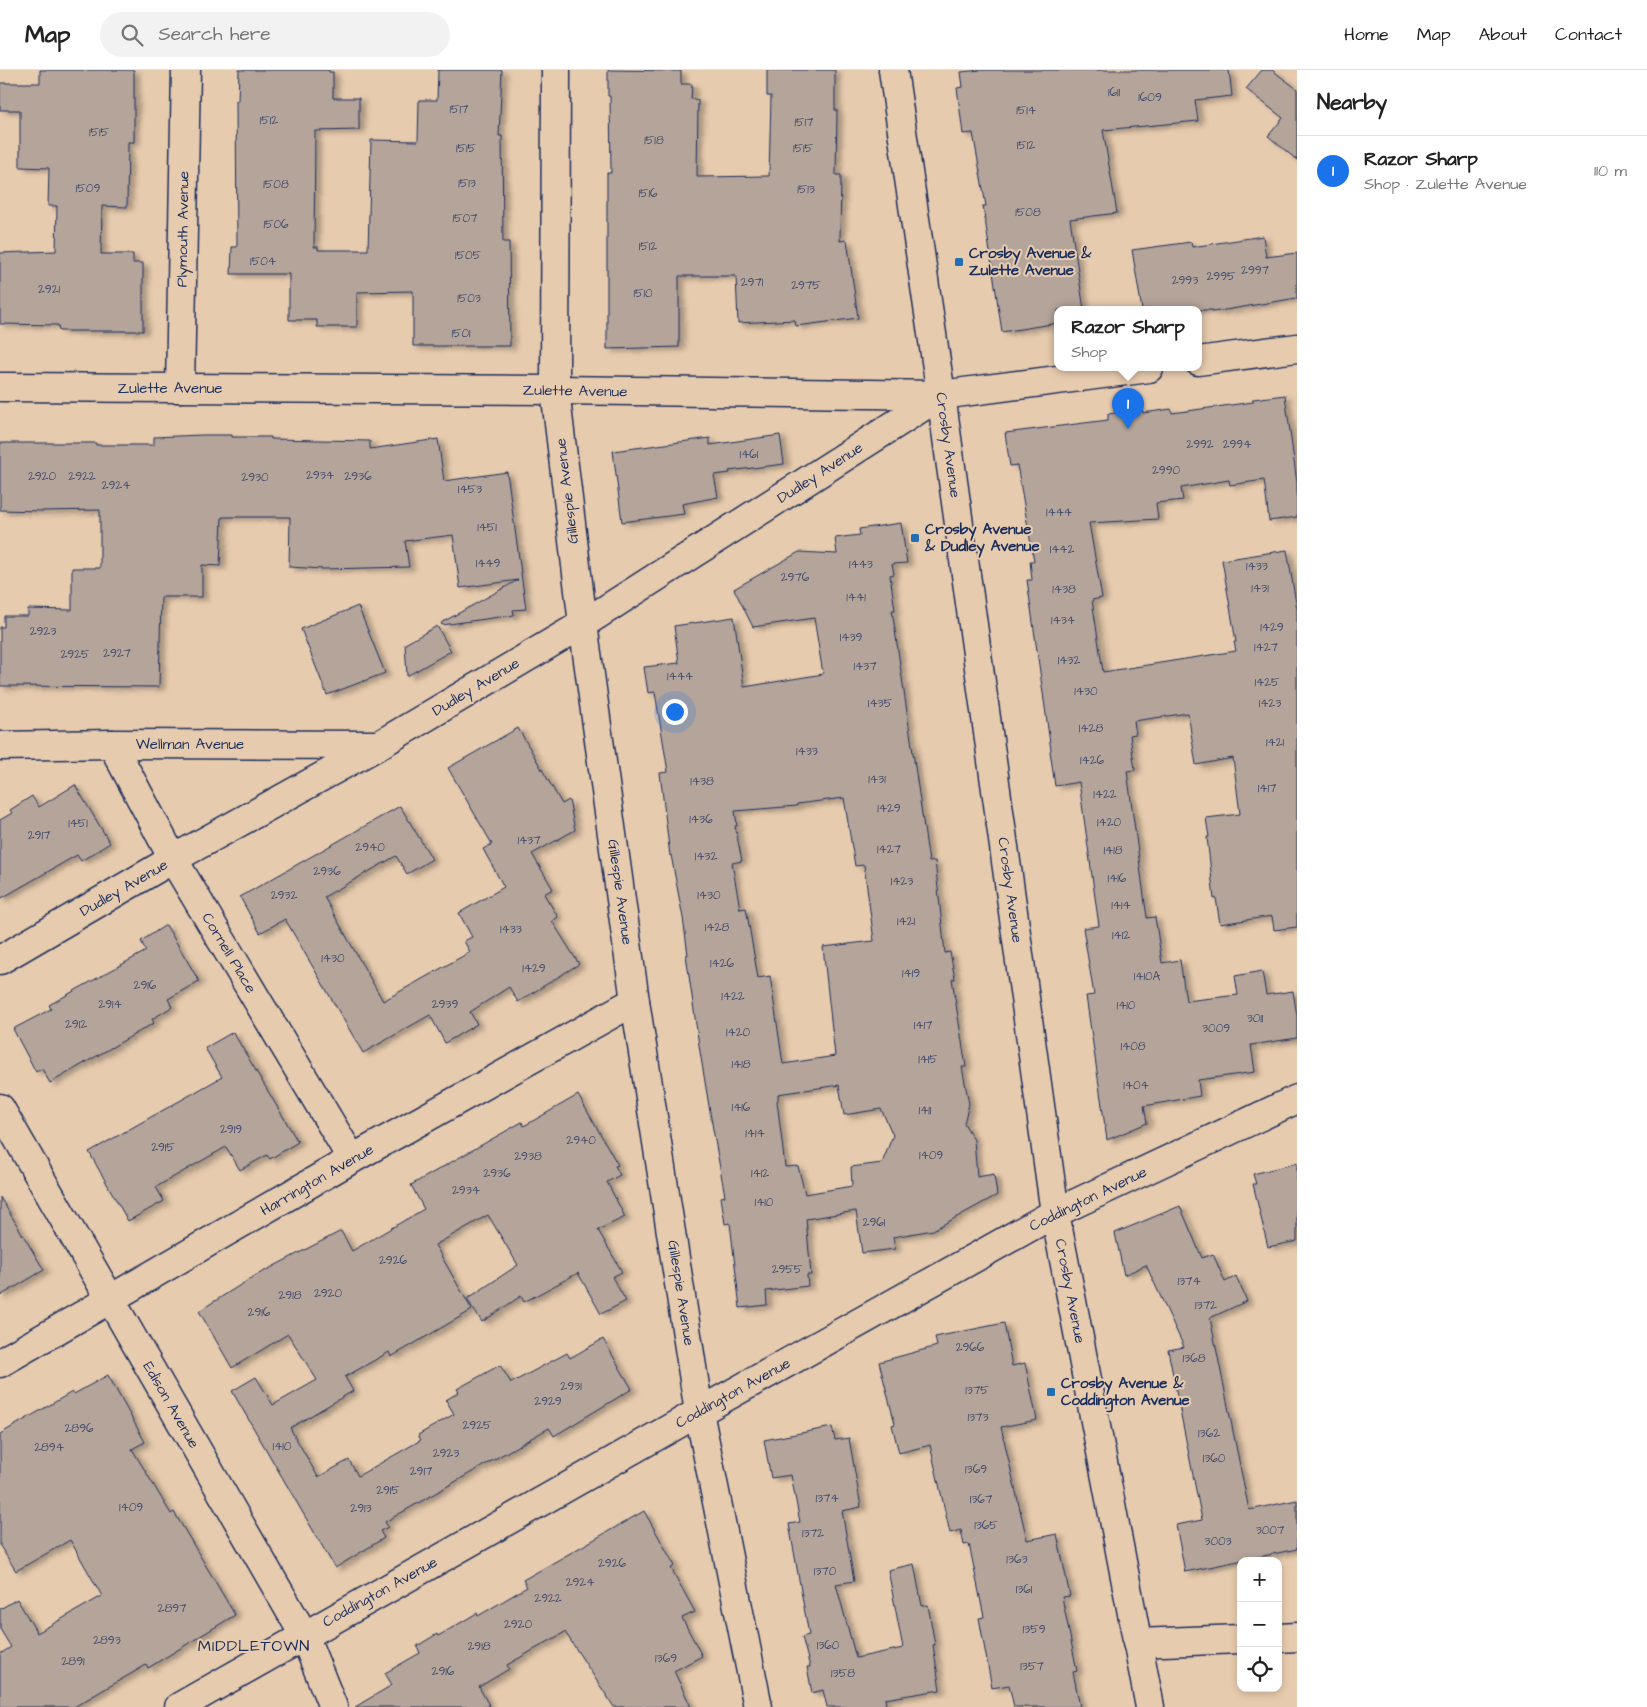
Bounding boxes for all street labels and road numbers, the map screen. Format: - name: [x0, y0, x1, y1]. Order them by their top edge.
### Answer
- street label: Plymouth Avenue: [171, 171, 196, 287]
- street label: Zulette Avenue: [118, 378, 222, 399]
- street label: Zulette Avenue: [522, 380, 628, 402]
- street label: Crosby Avenue: [929, 391, 966, 499]
- street label: Gillespie Avenue: [550, 437, 584, 545]
- street label: Dudley Avenue: [773, 437, 868, 509]
- street label: Dudley Avenue: [428, 653, 524, 722]
- street label: Wellman Avenue: [136, 734, 244, 755]
- street label: Crosby Avenue: [991, 836, 1028, 944]
- street label: Gillespie Avenue: [602, 838, 638, 946]
- street label: Dudley Avenue: [76, 854, 172, 923]
- street label: Cornell Place: [197, 909, 261, 997]
- street label: Harrington Avenue: [257, 1139, 378, 1222]
- street label: Coddington Avenue: [1026, 1161, 1151, 1238]
- street label: Crosby Avenue: [1049, 1237, 1090, 1345]
- street label: Gillespie Avenue: [662, 1239, 700, 1347]
- street label: Coddington Avenue: [672, 1353, 795, 1434]
- street label: Edison Avenue: [138, 1358, 204, 1452]
- street label: Coddington Avenue: [319, 1552, 442, 1633]

